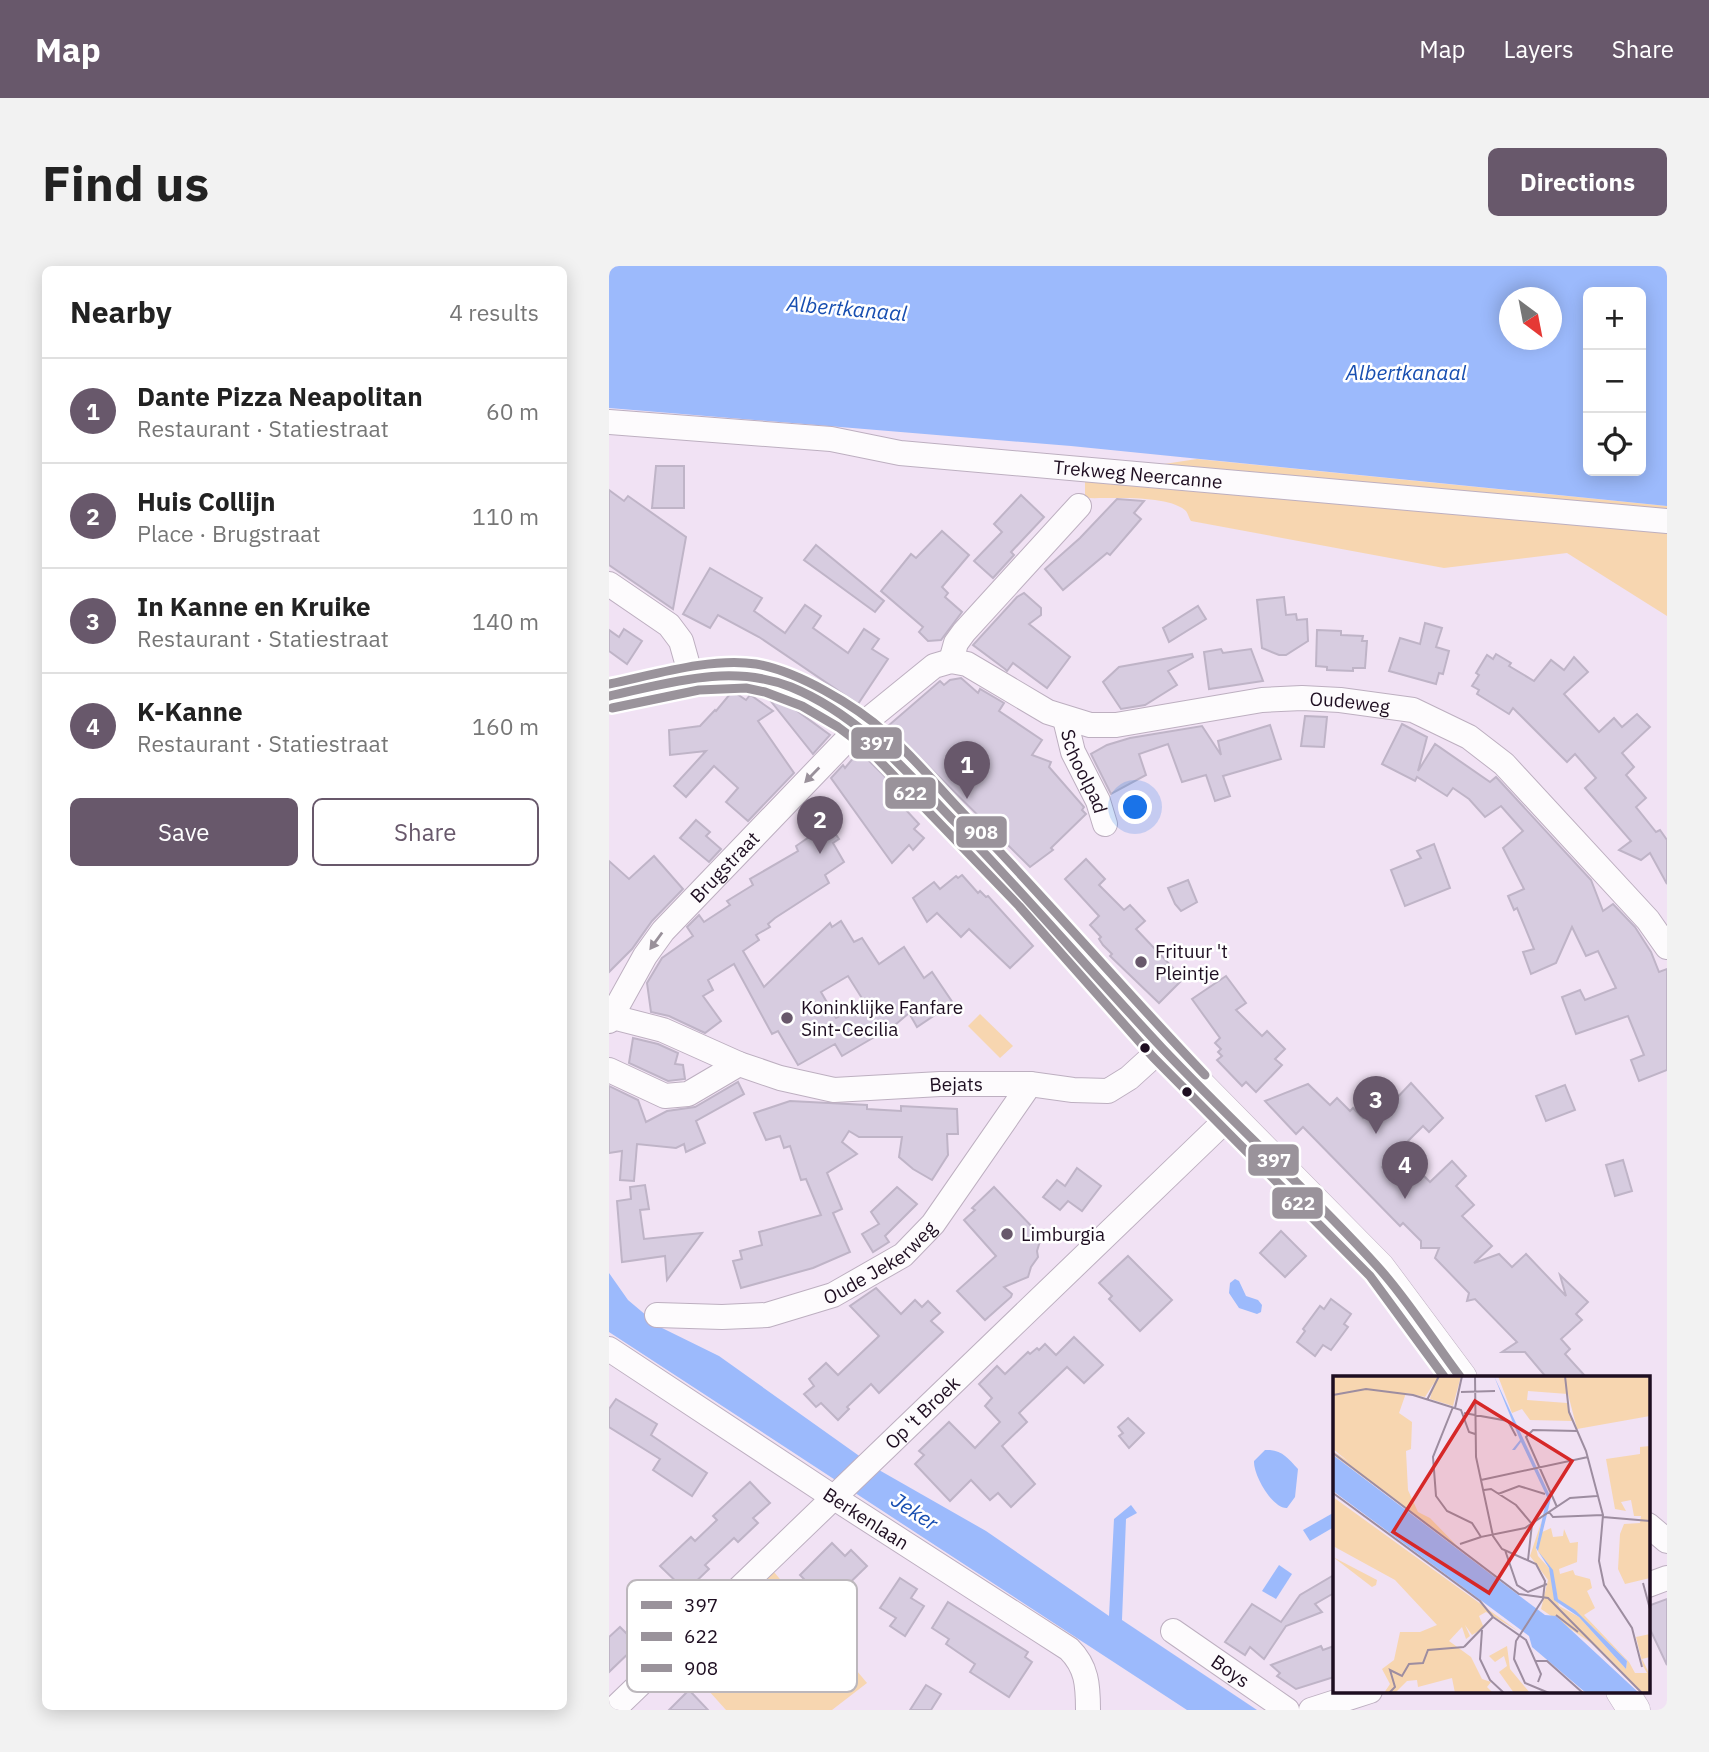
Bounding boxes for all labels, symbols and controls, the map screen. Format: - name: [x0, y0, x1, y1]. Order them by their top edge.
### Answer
- text: Map: [35, 28, 101, 71]
- text: Map: [1419, 33, 1466, 65]
- text: Layers: [1504, 33, 1574, 65]
- text: Share: [1612, 33, 1674, 65]
- button: Directions: [1488, 148, 1667, 216]
- text: Find us: [42, 151, 209, 214]
- north arrow: [1499, 287, 1562, 350]
- map controls: [1583, 287, 1646, 476]
- button: +: [1583, 287, 1646, 350]
- water label: Albertkanaal: [785, 289, 909, 327]
- text: Nearby: [70, 292, 172, 331]
- text: 4 results: [449, 297, 539, 327]
- button: −: [1583, 350, 1646, 413]
- water label: Albertkanaal: [1345, 358, 1467, 386]
- text: Dante Pizza Neapolitan: [137, 379, 423, 413]
- text: 1: [86, 396, 100, 426]
- text: 60 m: [486, 396, 539, 426]
- text: Restaurant · Statiestraat: [137, 413, 389, 443]
- button: locate: [1583, 413, 1646, 476]
- street label: Trekweg Neercanne: [1052, 455, 1224, 494]
- text: Huis Collijn: [137, 484, 276, 518]
- text: 2: [86, 501, 100, 531]
- text: 110 m: [472, 501, 539, 531]
- text: Place · Brugstraat: [137, 518, 321, 548]
- text: In Kanne en Kruike: [137, 589, 371, 623]
- text: 3: [86, 606, 100, 636]
- text: 140 m: [472, 606, 539, 636]
- text: Restaurant · Statiestraat: [137, 623, 389, 653]
- street label: Oudeweg: [1309, 686, 1391, 719]
- text: K-Kanne: [137, 694, 243, 728]
- text: 4: [86, 711, 100, 741]
- text: 160 m: [472, 711, 539, 741]
- line badge: 397: [850, 726, 903, 760]
- street label: Schoolpad: [1056, 727, 1113, 816]
- text: Restaurant · Statiestraat: [137, 728, 389, 758]
- text: 397: [860, 731, 894, 755]
- pin: 1: [944, 741, 990, 799]
- one-way arrow: [804, 766, 820, 783]
- line badge: 622: [884, 776, 937, 810]
- text: 622: [893, 781, 927, 805]
- your location: [1118, 790, 1152, 824]
- pin: 2: [797, 796, 843, 854]
- button: Save: [70, 798, 298, 866]
- button: Share: [312, 798, 539, 866]
- line badge: 908: [955, 815, 1008, 849]
- text: 908: [964, 820, 998, 844]
- street label: Brugstraat: [685, 826, 764, 908]
- one-way arrow: [649, 932, 663, 950]
- place label: Frituur 't Pleintje: [1155, 939, 1228, 985]
- marker: Frituur 't Pleintje: [1133, 954, 1149, 970]
- place label: Koninklijke Fanfare Sint-Cecilia: [801, 995, 963, 1041]
- marker: Koninklijke Fanfare Sint-Cecilia: [779, 1010, 795, 1026]
- unlabelled marker: [1138, 1041, 1152, 1055]
- street label: Bejats: [929, 1072, 983, 1097]
- pin: 3: [1353, 1076, 1399, 1134]
- unlabelled marker: [1180, 1085, 1194, 1099]
- pin: 4: [1382, 1141, 1428, 1199]
- line badge: 397: [1247, 1143, 1300, 1177]
- text: 397: [1257, 1148, 1291, 1172]
- line badge: 622: [1271, 1186, 1324, 1220]
- text: 622: [1281, 1191, 1315, 1215]
- street label: Oude Jekerweg: [821, 1216, 941, 1309]
- place label: Limburgia: [1021, 1222, 1105, 1246]
- marker: Limburgia: [999, 1226, 1015, 1242]
- street label: Op 't Broek: [879, 1371, 965, 1454]
- inset map: [1333, 1376, 1649, 1692]
- street label: Berkenlaan: [819, 1482, 914, 1555]
- water label: Jeker: [886, 1486, 945, 1537]
- legend: [627, 1580, 857, 1692]
- text: 397: [684, 1593, 718, 1617]
- text: 622: [684, 1624, 718, 1648]
- street label: Boys: [1207, 1649, 1254, 1693]
- text: 908: [684, 1656, 718, 1680]

